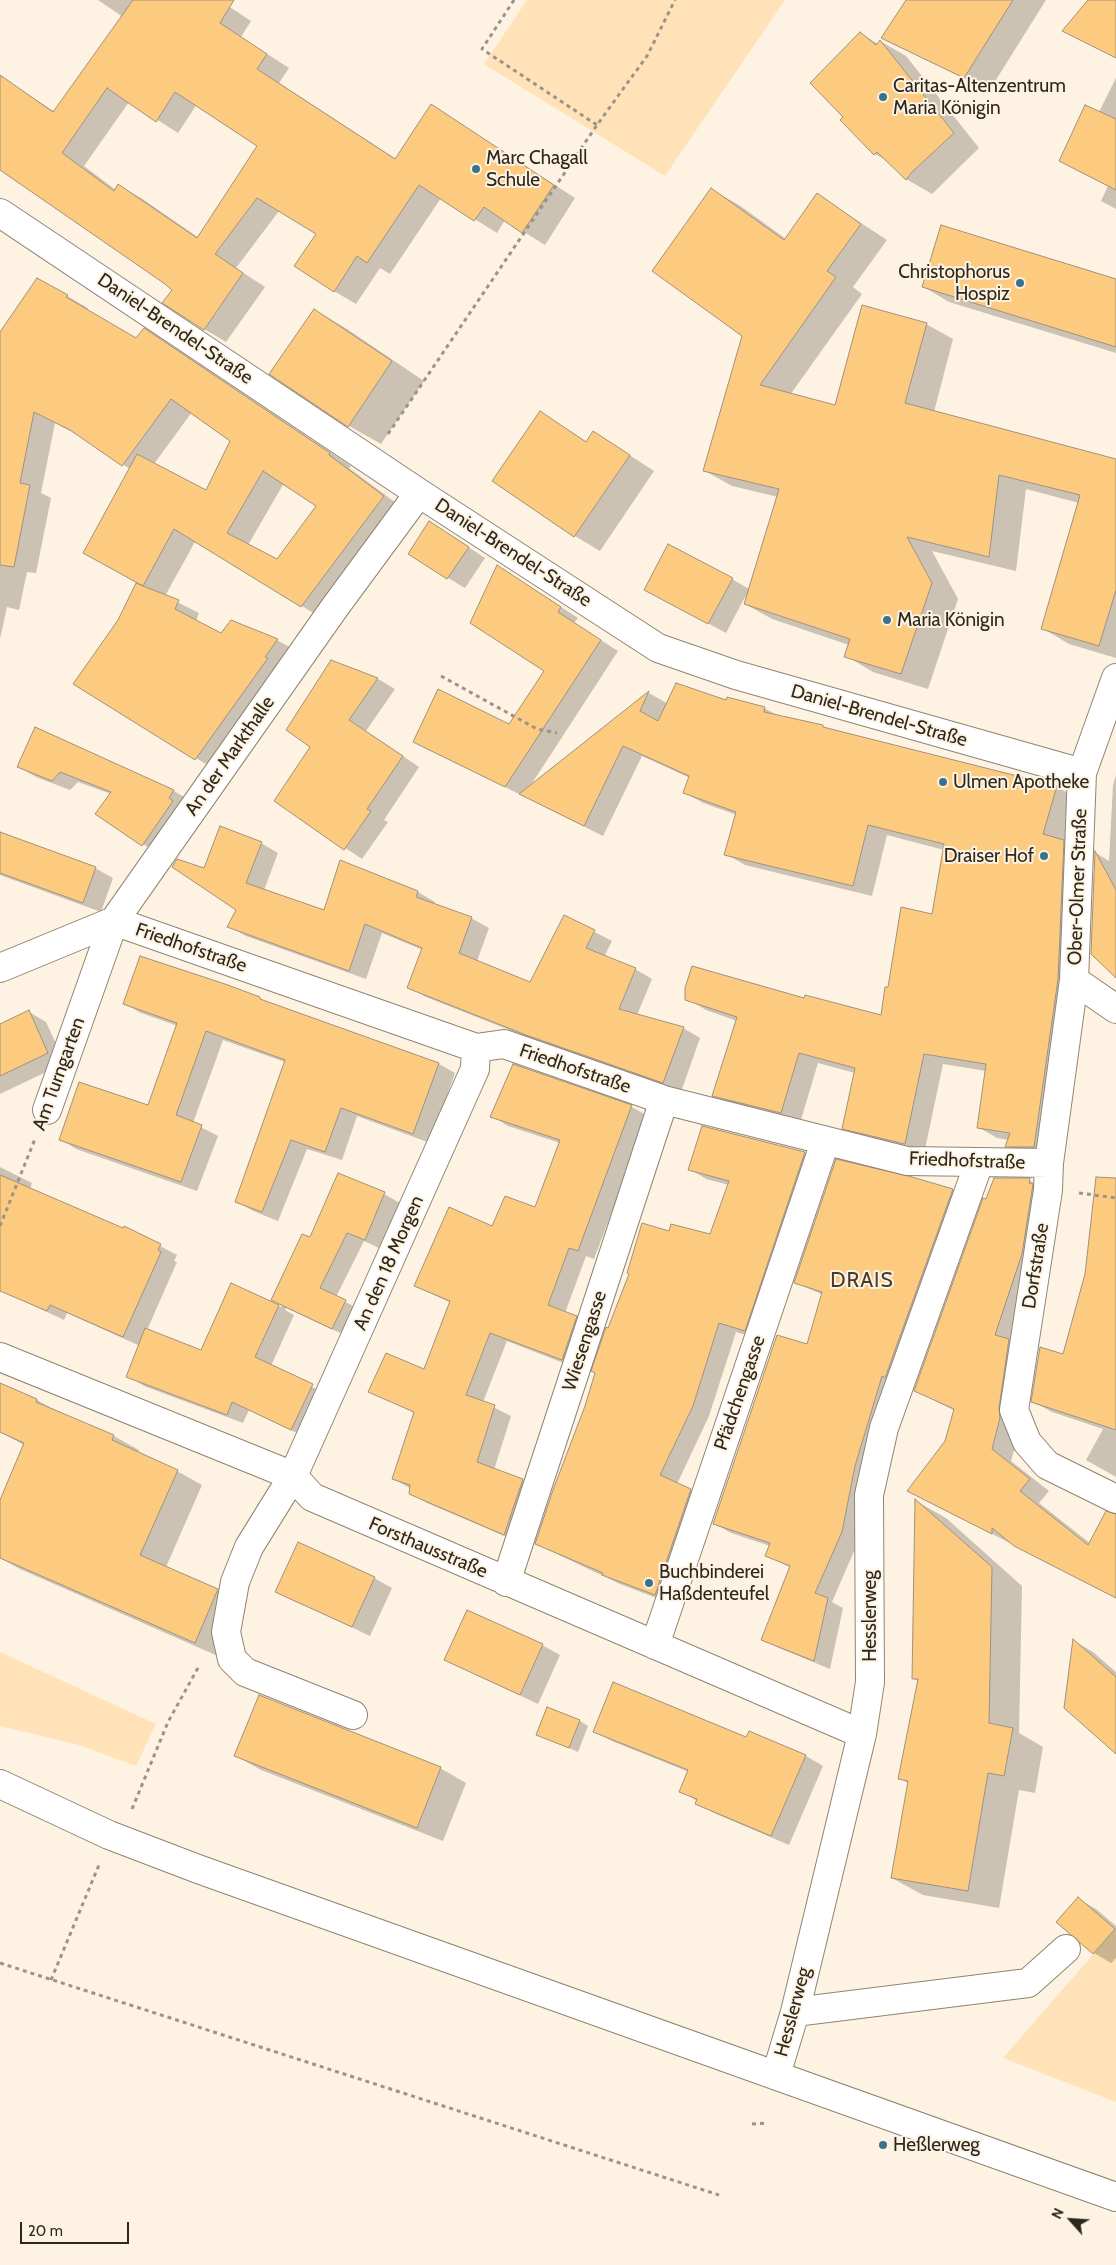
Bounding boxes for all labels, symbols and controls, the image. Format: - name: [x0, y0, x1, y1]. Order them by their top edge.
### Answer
- place label: Caritas-Altenzentrum Maria Königin: [893, 75, 1066, 119]
- marker: Caritas-Altenzentrum Maria Königin: [877, 91, 889, 103]
- place label: Marc Chagall Schule: [486, 147, 588, 191]
- marker: Marc Chagall Schule: [470, 163, 482, 175]
- place label: Christophorus Hospiz: [898, 261, 1010, 305]
- street label: Daniel-Brendel-Straße: [93, 269, 257, 389]
- marker: Christophorus Hospiz: [1014, 277, 1026, 289]
- street label: Daniel-Brendel-Straße: [430, 494, 596, 612]
- place label: Maria Königin: [897, 609, 1005, 631]
- marker: Maria Königin: [881, 614, 893, 626]
- street label: Daniel-Brendel-Straße: [788, 680, 970, 752]
- street label: An der Markthalle: [180, 692, 280, 820]
- place label: Ulmen Apotheke: [953, 771, 1089, 793]
- marker: Ulmen Apotheke: [937, 776, 949, 788]
- street label: Ober-Olmer Straße: [1064, 808, 1092, 966]
- place label: Draiser Hof: [944, 845, 1034, 867]
- marker: Draiser Hof: [1038, 850, 1050, 862]
- street label: Friedhofstraße: [132, 918, 250, 978]
- street label: Am Turngarten: [28, 1014, 90, 1134]
- street label: Friedhofstraße: [516, 1039, 634, 1099]
- street label: Friedhofstraße: [909, 1148, 1025, 1174]
- street label: An den 18 Morgen: [349, 1192, 429, 1334]
- street label: Dorfstraße: [1018, 1222, 1054, 1310]
- district label: DRAIS: [830, 1268, 894, 1294]
- street label: Wiesengasse: [558, 1288, 612, 1394]
- street label: Pfädchengasse: [710, 1333, 770, 1453]
- street label: Forsthausstraße: [365, 1513, 491, 1583]
- place label: Buchbinderei Haßdenteufel: [659, 1561, 769, 1605]
- street label: Hesslerweg: [859, 1570, 881, 1662]
- marker: Buchbinderei Haßdenteufel: [643, 1577, 655, 1589]
- street label: Hesslerweg: [770, 1965, 816, 2059]
- place label: Heßlerweg: [893, 2134, 980, 2156]
- marker: Heßlerweg: [877, 2139, 889, 2151]
- north arrow: [1046, 2195, 1096, 2245]
- text: N: [1047, 2205, 1068, 2222]
- scale bar: [22, 2212, 131, 2244]
- text: 20 m: [28, 2222, 63, 2240]

